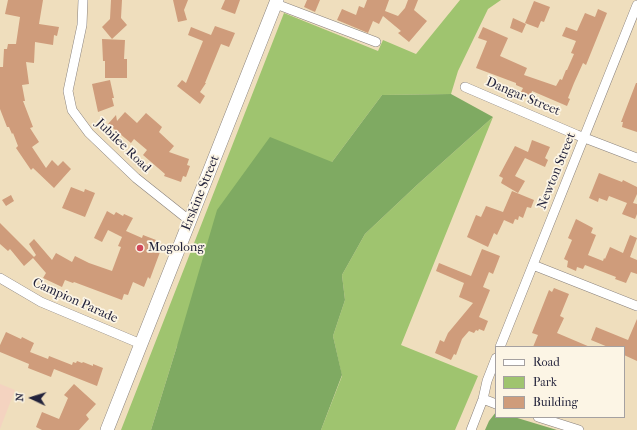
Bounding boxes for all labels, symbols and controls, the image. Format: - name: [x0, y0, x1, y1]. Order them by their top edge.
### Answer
- street label: Dangar Street: [484, 74, 562, 120]
- street label: Jubilee Road: [92, 116, 154, 176]
- street label: Newton Street: [535, 130, 579, 212]
- street label: Erskine Street: [179, 153, 223, 233]
- place label: Mogolong: [148, 240, 204, 256]
- marker: Mogolong: [135, 243, 145, 253]
- street label: Campion Parade: [30, 275, 120, 327]
- legend: [495, 346, 625, 418]
- text: Road: [533, 355, 560, 369]
- text: Park: [533, 375, 557, 389]
- north arrow: [12, 378, 52, 418]
- text: N: [13, 393, 26, 402]
- text: Building: [533, 395, 578, 409]

